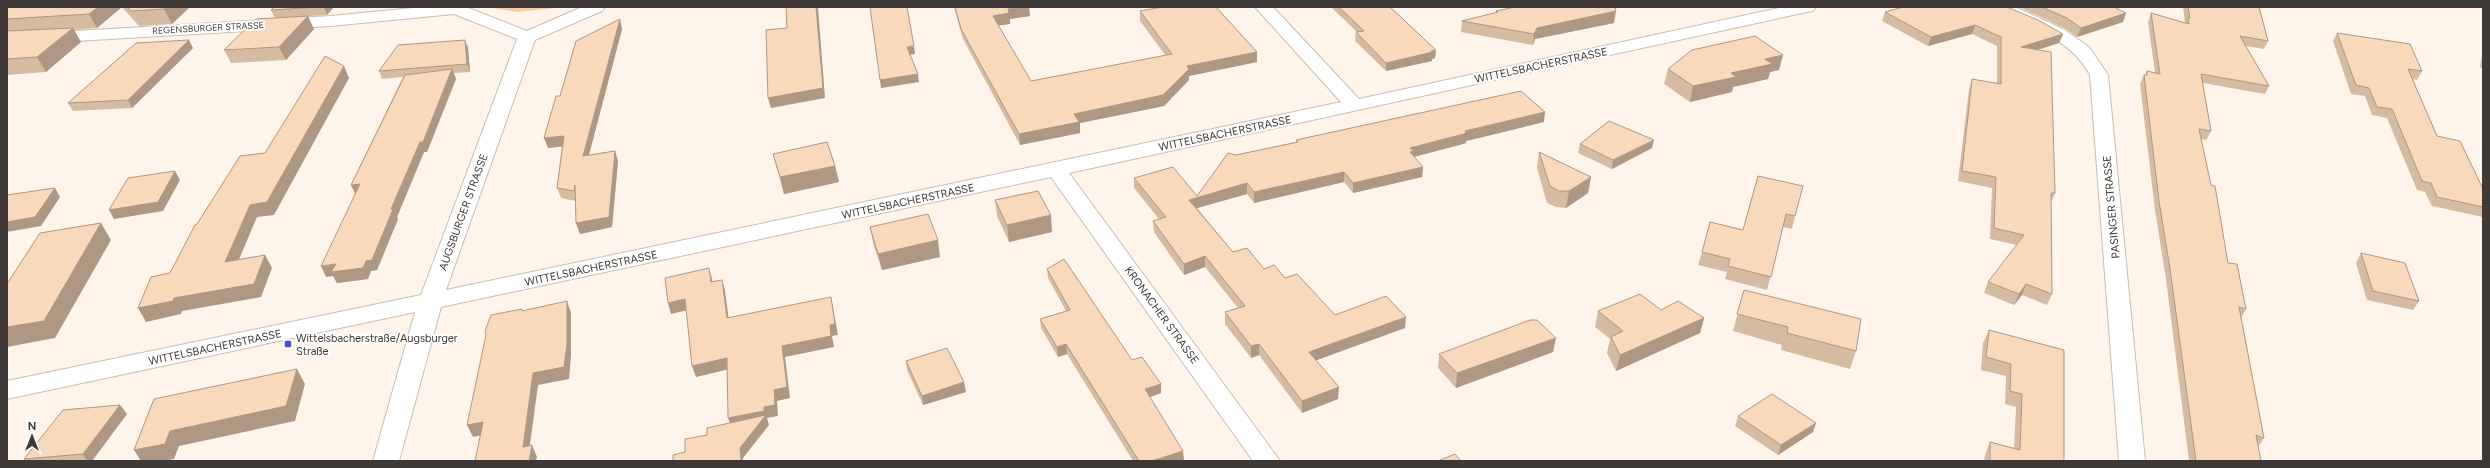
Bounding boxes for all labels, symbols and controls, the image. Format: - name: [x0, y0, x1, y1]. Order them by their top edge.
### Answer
- street label: REGENSBURGER STRASSE: [152, 19, 264, 36]
- street label: WITTELSBACHERSTRASSE: [1474, 45, 1609, 86]
- street label: WITTELSBACHERSTRASSE: [1158, 113, 1293, 154]
- street label: AUGSBURGER STRASSE: [436, 152, 491, 272]
- street label: PASINGER STRASSE: [2101, 155, 2122, 259]
- street label: WITTELSBACHERSTRASSE: [841, 181, 976, 222]
- street label: WITTELSBACHERSTRASSE: [524, 248, 659, 289]
- street label: KRONACHER STRASSE: [1122, 264, 1201, 367]
- street label: WITTELSBACHERSTRASSE: [148, 327, 283, 368]
- place label: Wittelsbacherstraße/Augsburger Straße: [296, 332, 458, 358]
- marker: Wittelsbacherstraße/Augsburger Straße: [283, 339, 293, 349]
- north arrow: [12, 416, 52, 456]
- text: N: [28, 420, 36, 433]

